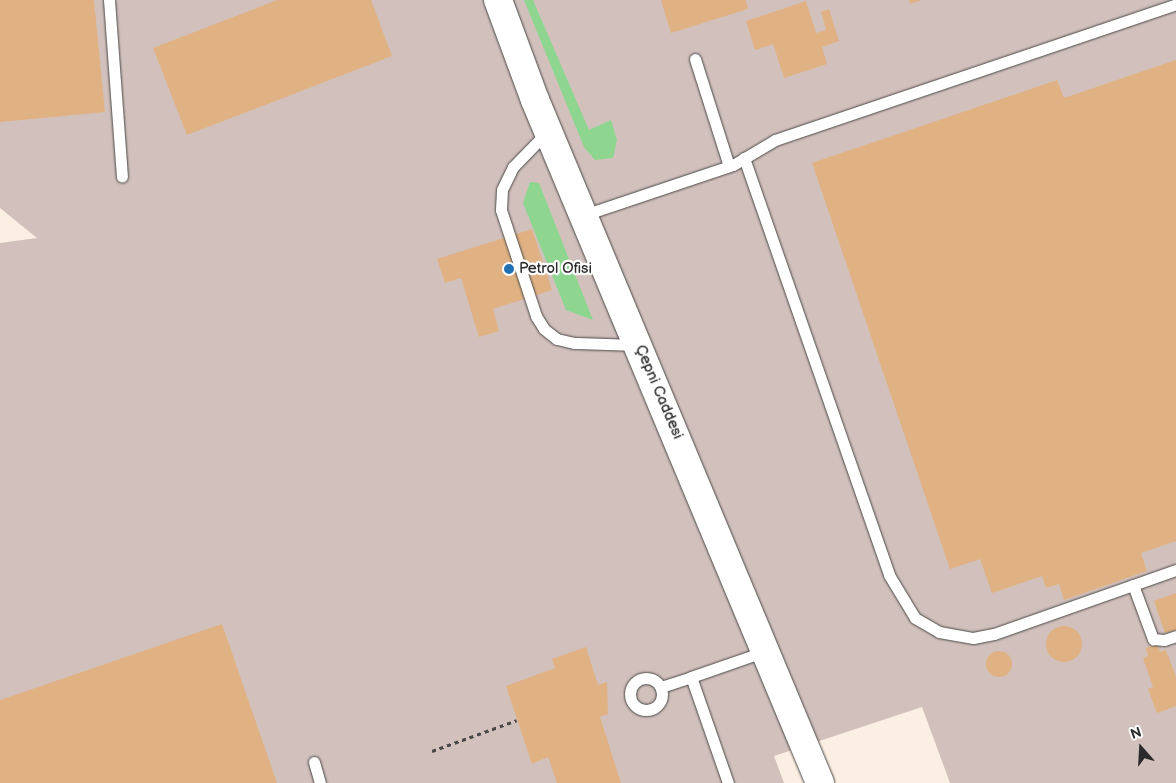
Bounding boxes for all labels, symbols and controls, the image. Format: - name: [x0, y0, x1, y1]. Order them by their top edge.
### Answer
- place label: Petrol Ofisi: [519, 260, 592, 278]
- marker: Petrol Ofisi: [503, 263, 515, 275]
- street label: Çepni Caddesi: [631, 342, 687, 442]
- north arrow: [1116, 723, 1166, 773]
- text: N: [1128, 724, 1144, 743]

